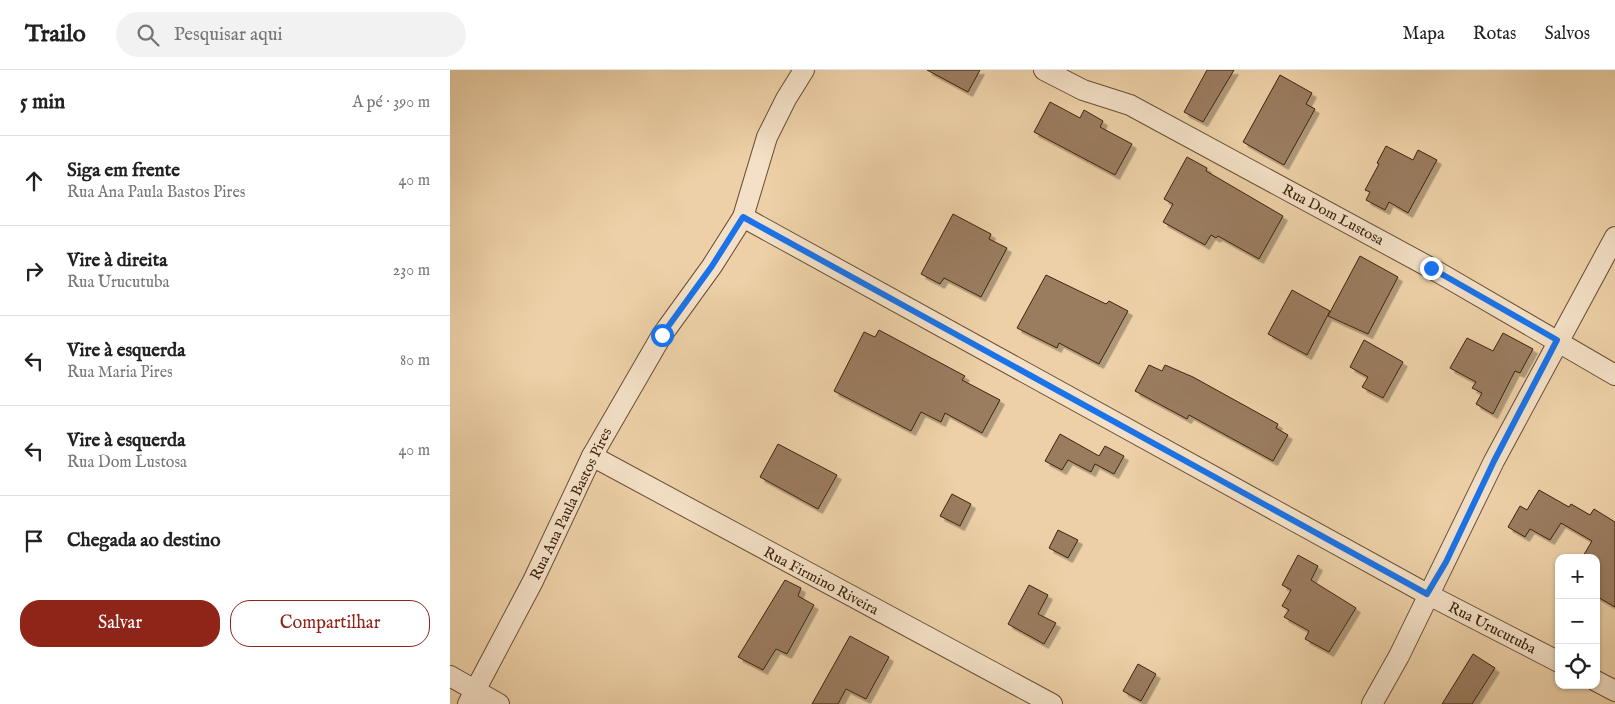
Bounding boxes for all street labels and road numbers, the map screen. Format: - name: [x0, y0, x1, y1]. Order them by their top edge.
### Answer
- street label: Rua Dom Lustosa: [1279, 180, 1388, 250]
- street label: Rua Ana Paula Bastos Pires: [526, 425, 616, 583]
- street label: Rua Firmino Riveira: [760, 543, 882, 620]
- street label: Rua Urucutuba: [1445, 598, 1540, 659]

